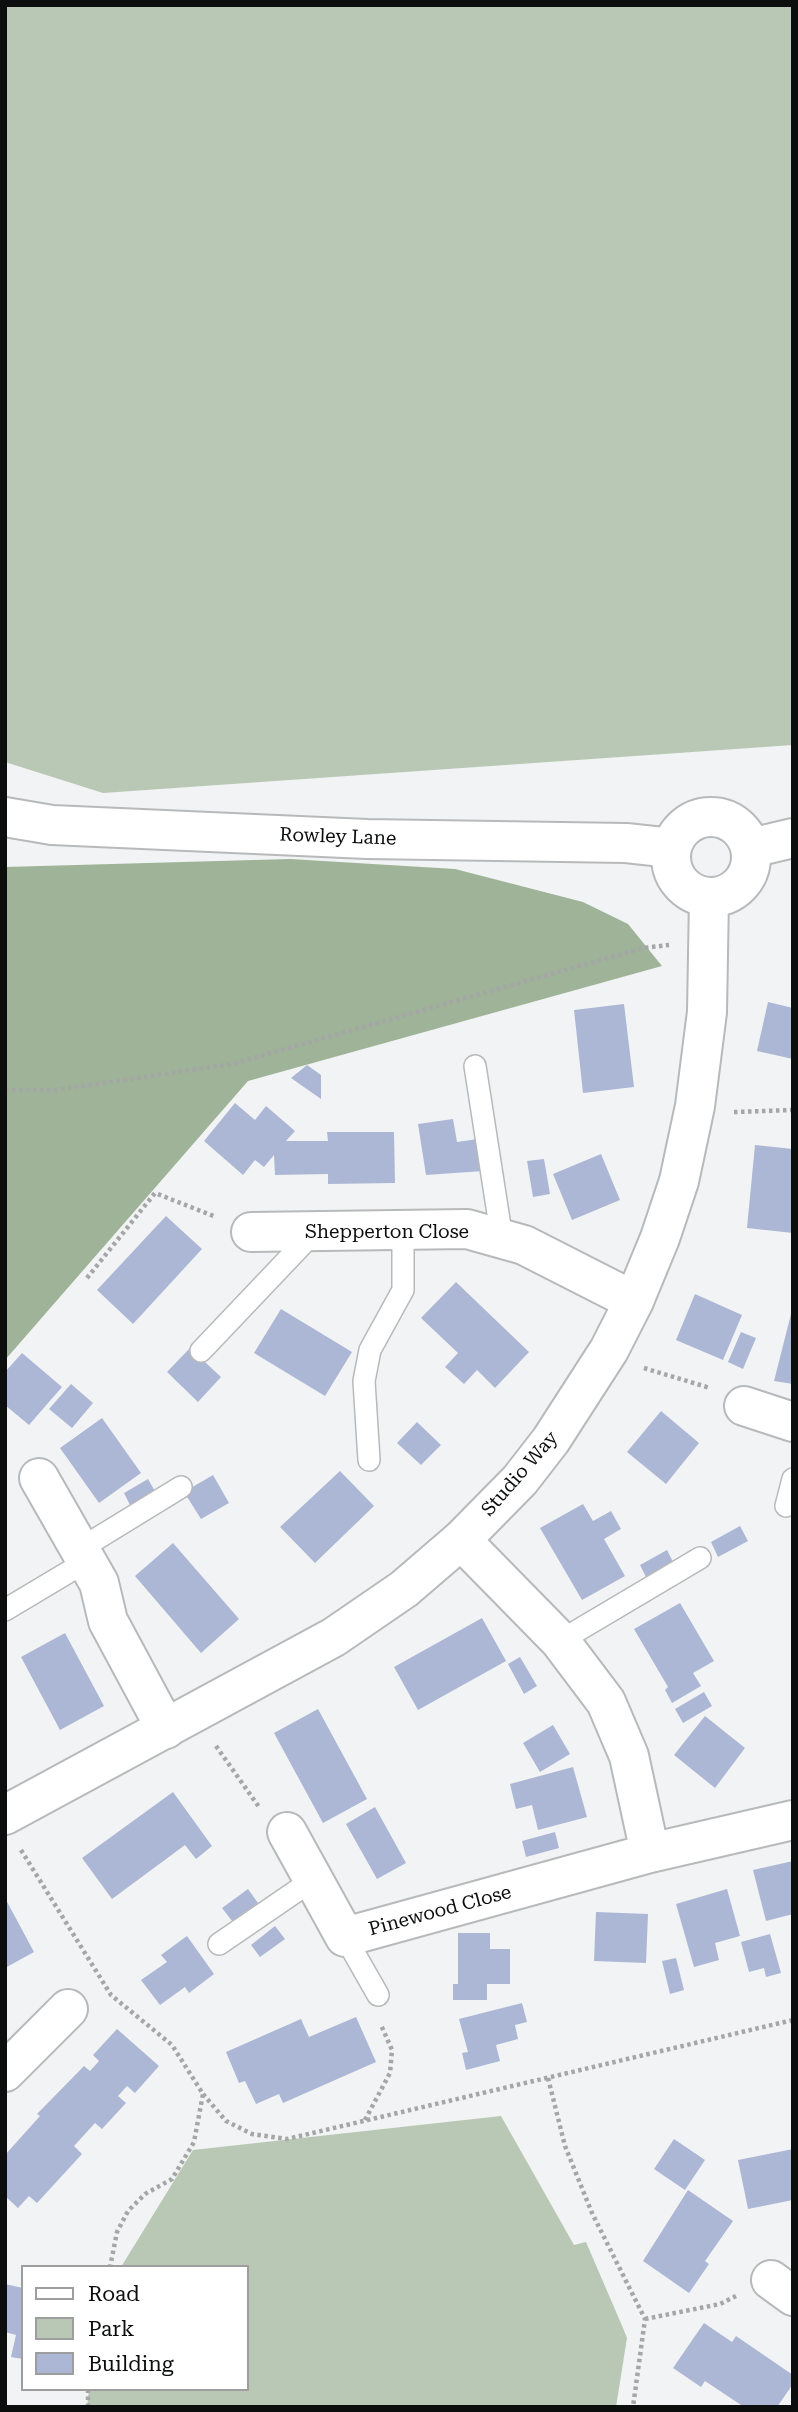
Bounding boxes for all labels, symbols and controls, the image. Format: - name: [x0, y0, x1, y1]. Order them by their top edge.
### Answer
- street label: Rowley Lane: [279, 824, 397, 850]
- street label: Shepperton Close: [305, 1221, 469, 1243]
- street label: Studio Way: [477, 1427, 563, 1521]
- street label: Pinewood Close: [366, 1881, 514, 1941]
- legend: [21, 2265, 248, 2391]
- text: Road: [88, 2282, 140, 2306]
- text: Park: [88, 2317, 134, 2341]
- text: Building: [88, 2352, 174, 2376]

